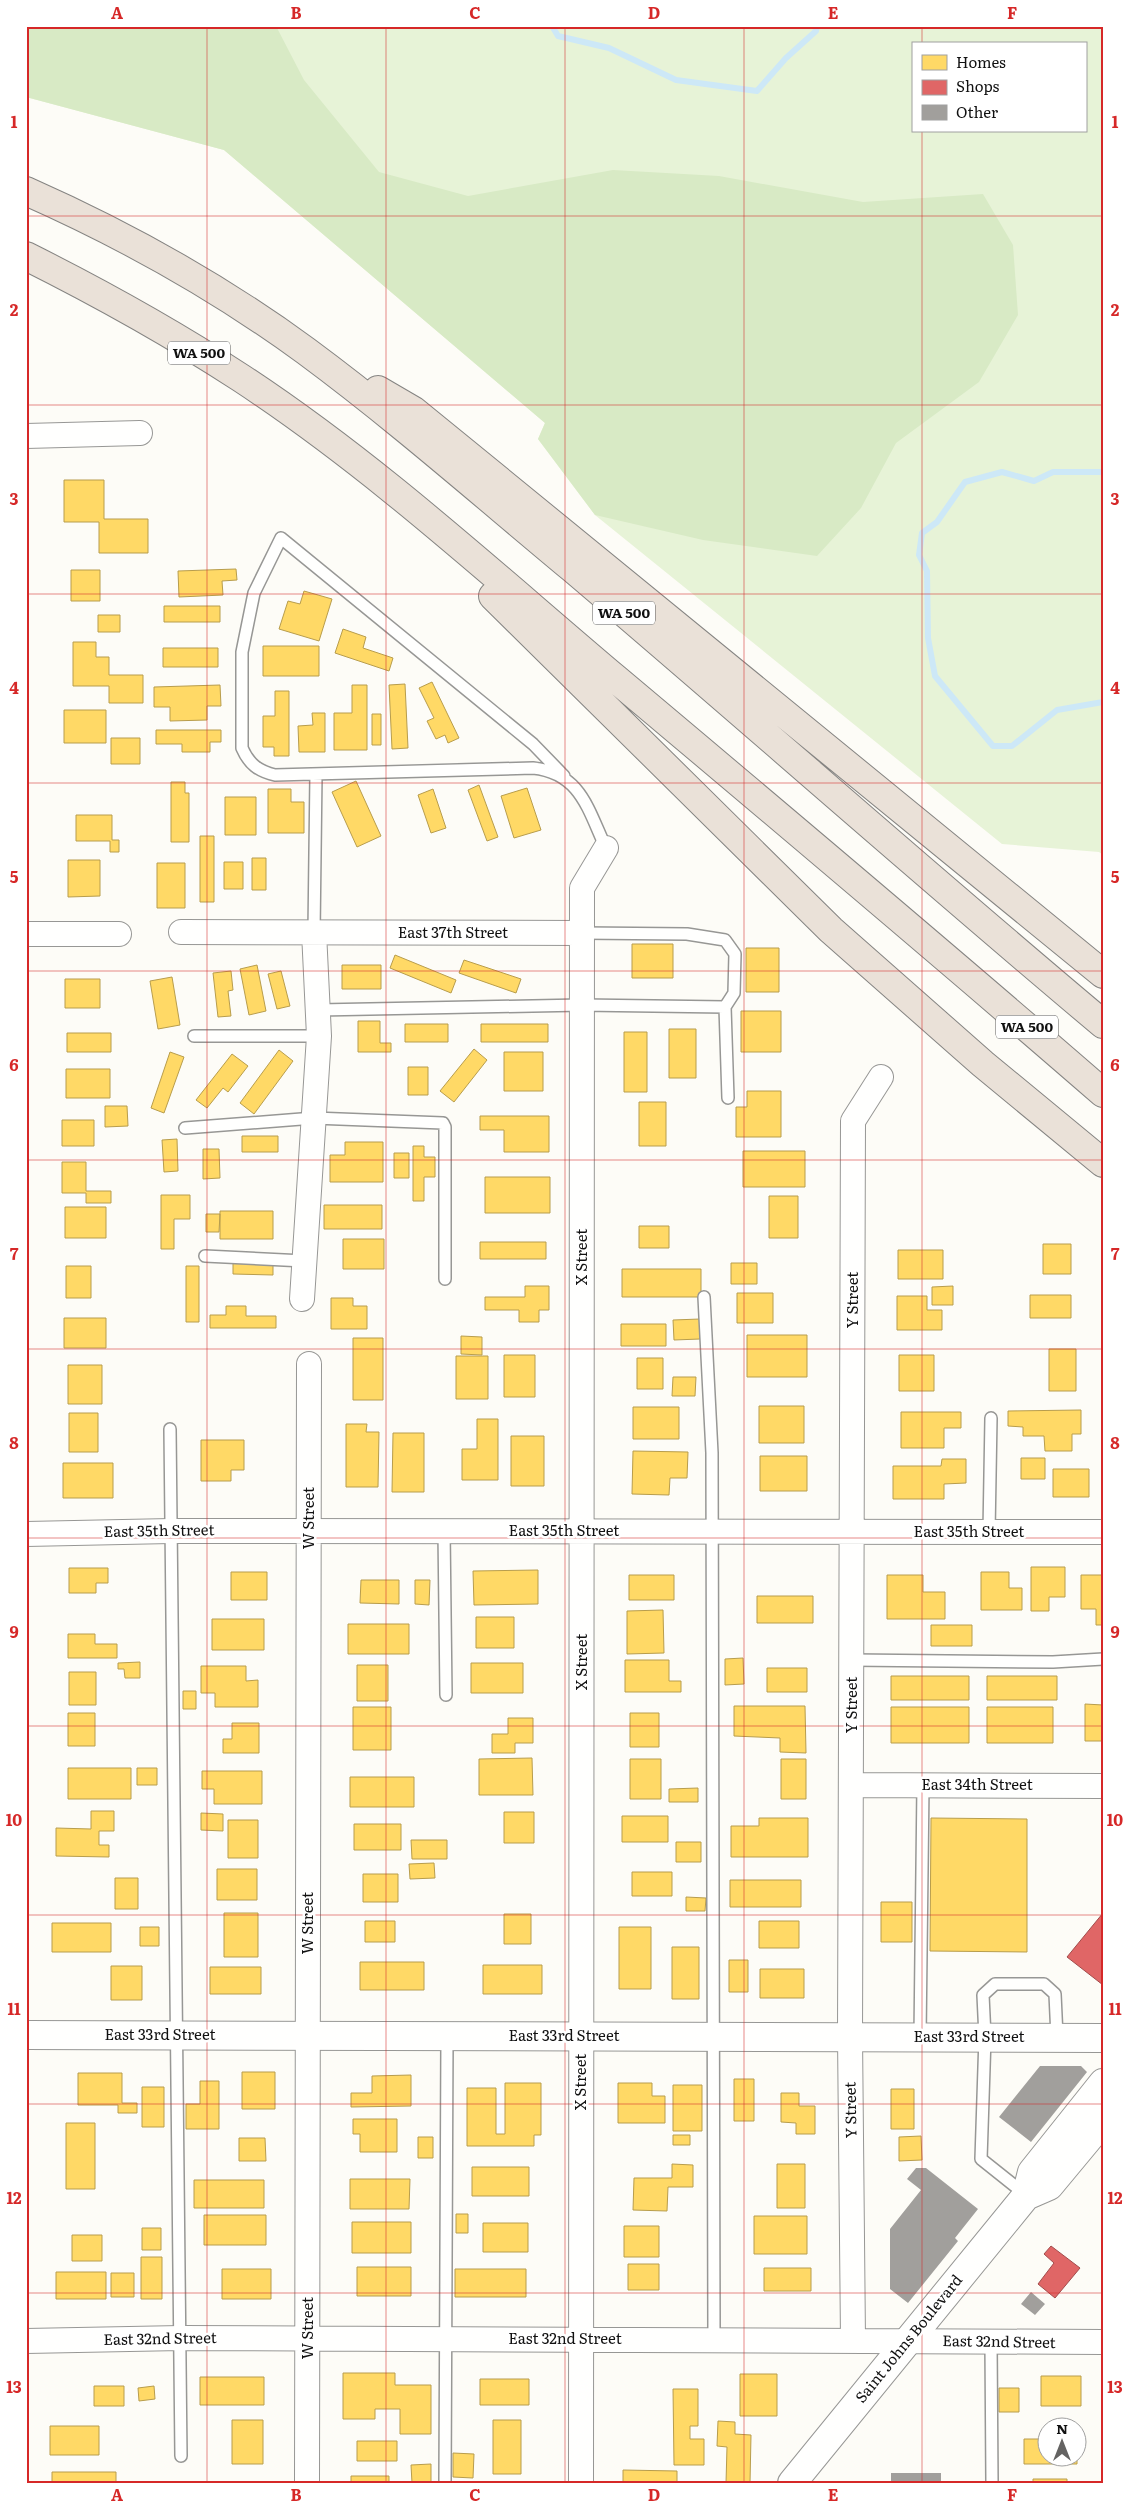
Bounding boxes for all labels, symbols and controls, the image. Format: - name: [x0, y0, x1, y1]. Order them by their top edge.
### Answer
- text: A: [111, 0, 123, 24]
- text: B: [290, 0, 302, 24]
- text: C: [469, 0, 481, 24]
- text: D: [648, 0, 660, 24]
- text: E: [828, 0, 839, 24]
- text: F: [1007, 0, 1017, 24]
- legend: [912, 42, 1086, 132]
- text: Homes: [956, 50, 1006, 73]
- text: Shops: [956, 74, 999, 97]
- text: Other: [956, 100, 998, 123]
- text: 1: [11, 109, 18, 133]
- text: 1: [1112, 109, 1119, 133]
- text: 2: [10, 297, 19, 321]
- text: 2: [1111, 297, 1120, 321]
- road number: WA 500: [168, 342, 230, 364]
- text: 3: [10, 486, 19, 510]
- text: 3: [1111, 486, 1120, 510]
- road number: WA 500: [593, 602, 655, 624]
- text: 4: [9, 675, 19, 699]
- text: 4: [1110, 675, 1120, 699]
- text: 5: [10, 864, 19, 888]
- text: 5: [1111, 864, 1120, 888]
- street label: East 37th Street: [398, 920, 508, 943]
- road number: WA 500: [996, 1016, 1058, 1038]
- text: 6: [9, 1052, 19, 1076]
- text: 6: [1110, 1052, 1120, 1076]
- street label: X Street: [569, 1229, 592, 1285]
- text: 7: [10, 1241, 19, 1265]
- text: 7: [1111, 1241, 1120, 1265]
- street label: Y Street: [840, 1272, 863, 1328]
- text: 8: [9, 1430, 19, 1454]
- text: 8: [1110, 1430, 1120, 1454]
- street label: W Street: [296, 1487, 319, 1549]
- street label: East 35th Street: [103, 1517, 215, 1542]
- street label: East 35th Street: [509, 1518, 619, 1541]
- street label: East 35th Street: [914, 1519, 1024, 1542]
- text: 9: [9, 1619, 19, 1643]
- text: 9: [1110, 1619, 1120, 1643]
- street label: X Street: [569, 1634, 592, 1690]
- street label: Y Street: [839, 1677, 862, 1733]
- street label: East 34th Street: [921, 1772, 1033, 1795]
- text: 10: [6, 1807, 22, 1831]
- text: 10: [1107, 1807, 1123, 1831]
- street label: W Street: [295, 1892, 318, 1954]
- text: 11: [7, 1996, 21, 2020]
- text: 11: [1108, 1996, 1122, 2020]
- street label: East 33rd Street: [104, 2022, 216, 2045]
- street label: East 33rd Street: [508, 2023, 620, 2046]
- street label: East 33rd Street: [913, 2024, 1025, 2047]
- street label: X Street: [568, 2054, 591, 2110]
- street label: Y Street: [838, 2082, 861, 2139]
- text: 12: [6, 2185, 22, 2209]
- text: 12: [1107, 2185, 1123, 2209]
- street label: Saint Johns Boulevard: [849, 2269, 967, 2407]
- street label: W Street: [295, 2297, 318, 2359]
- street label: East 32nd Street: [103, 2325, 217, 2350]
- street label: East 32nd Street: [508, 2326, 622, 2349]
- street label: East 32nd Street: [942, 2328, 1056, 2353]
- text: 13: [6, 2374, 22, 2398]
- text: 13: [1107, 2374, 1123, 2398]
- north arrow: [1036, 2416, 1086, 2466]
- text: N: [1056, 2418, 1068, 2438]
- text: A: [111, 2482, 123, 2506]
- text: B: [290, 2482, 302, 2506]
- text: C: [469, 2482, 481, 2506]
- text: D: [648, 2482, 660, 2506]
- text: E: [828, 2482, 839, 2506]
- text: F: [1007, 2482, 1017, 2506]

